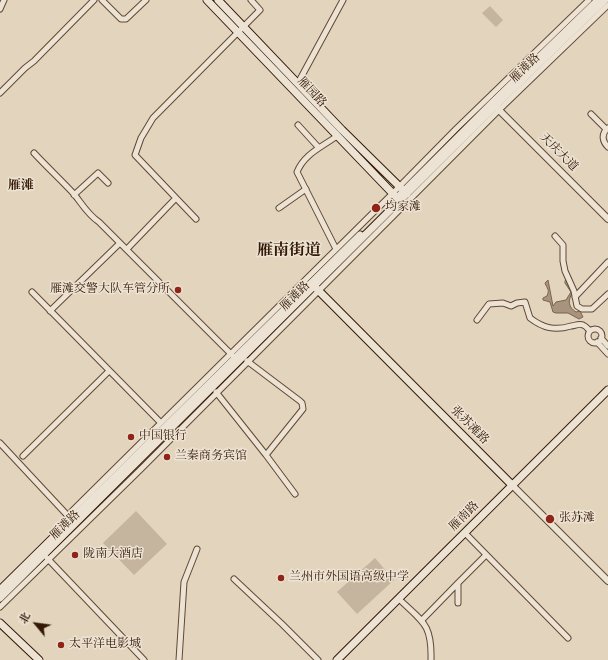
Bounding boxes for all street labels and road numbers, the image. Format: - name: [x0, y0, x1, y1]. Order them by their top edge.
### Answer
- street label: 雁滩路: [508, 51, 544, 87]
- street label: 雁园路: [293, 75, 329, 111]
- street label: 天庆大道: [536, 131, 580, 175]
- street label: 雁滩路: [278, 279, 314, 315]
- street label: 张苏滩路: [447, 404, 491, 448]
- street label: 雁南路: [447, 499, 483, 535]
- street label: 雁滩路: [48, 508, 84, 544]

